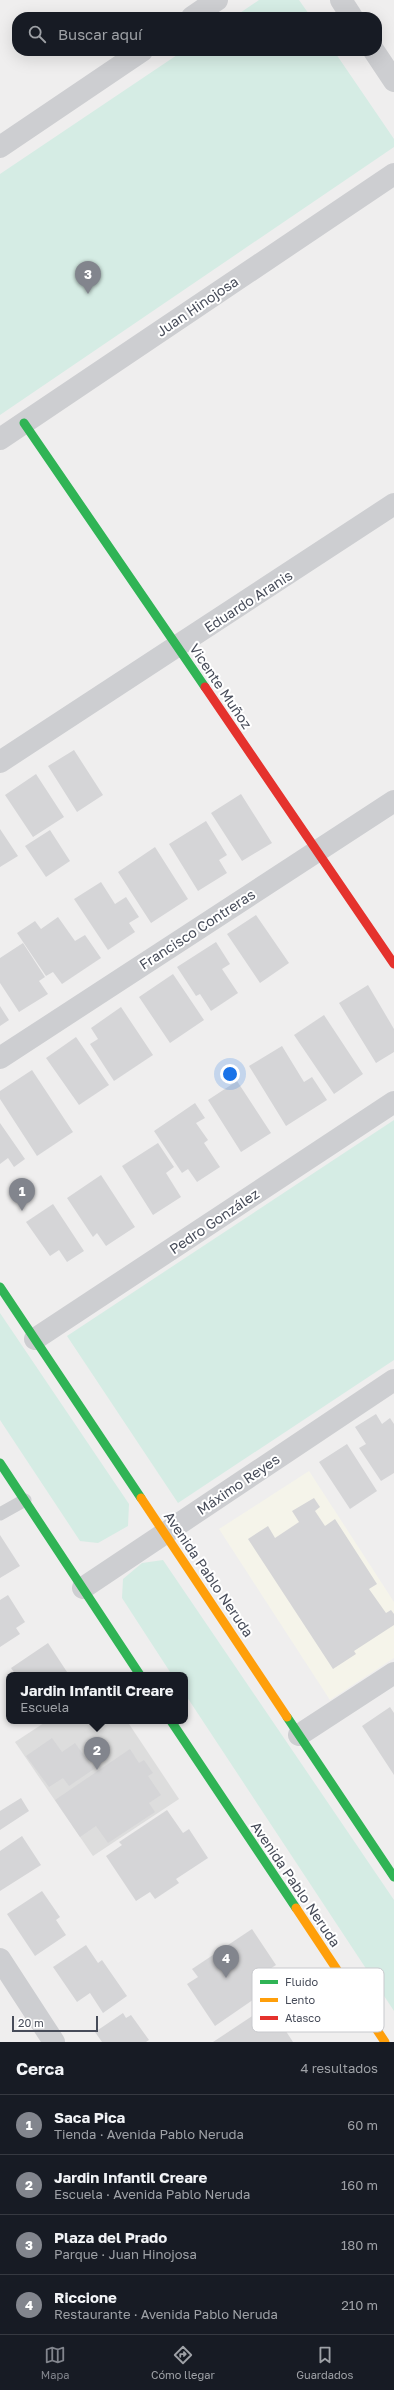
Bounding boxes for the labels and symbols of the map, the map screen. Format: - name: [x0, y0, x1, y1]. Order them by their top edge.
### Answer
- pin: 3: [75, 261, 101, 294]
- street label: Juan Hinojosa: [153, 272, 241, 340]
- street label: Eduardo Aranis: [201, 566, 295, 636]
- street label: Vicente Muñoz: [186, 640, 256, 732]
- street label: Francisco Contreras: [136, 885, 258, 973]
- your location: [220, 1064, 240, 1084]
- pin: 1: [9, 1178, 35, 1211]
- street label: Pedro González: [166, 1185, 262, 1257]
- street label: Máximo Reyes: [193, 1450, 283, 1518]
- street label: Avenida Pablo Neruda: [161, 1508, 257, 1640]
- pin: 2: [84, 1737, 110, 1770]
- street label: Avenida Pablo Neruda: [248, 1818, 344, 1950]
- pin: 4: [213, 1945, 239, 1978]
- legend: [252, 1968, 384, 2032]
- text: Fluido: [285, 1975, 318, 1988]
- text: Lento: [285, 1993, 316, 2006]
- text: Atasco: [285, 2011, 321, 2024]
- scale bar: [12, 2014, 98, 2033]

